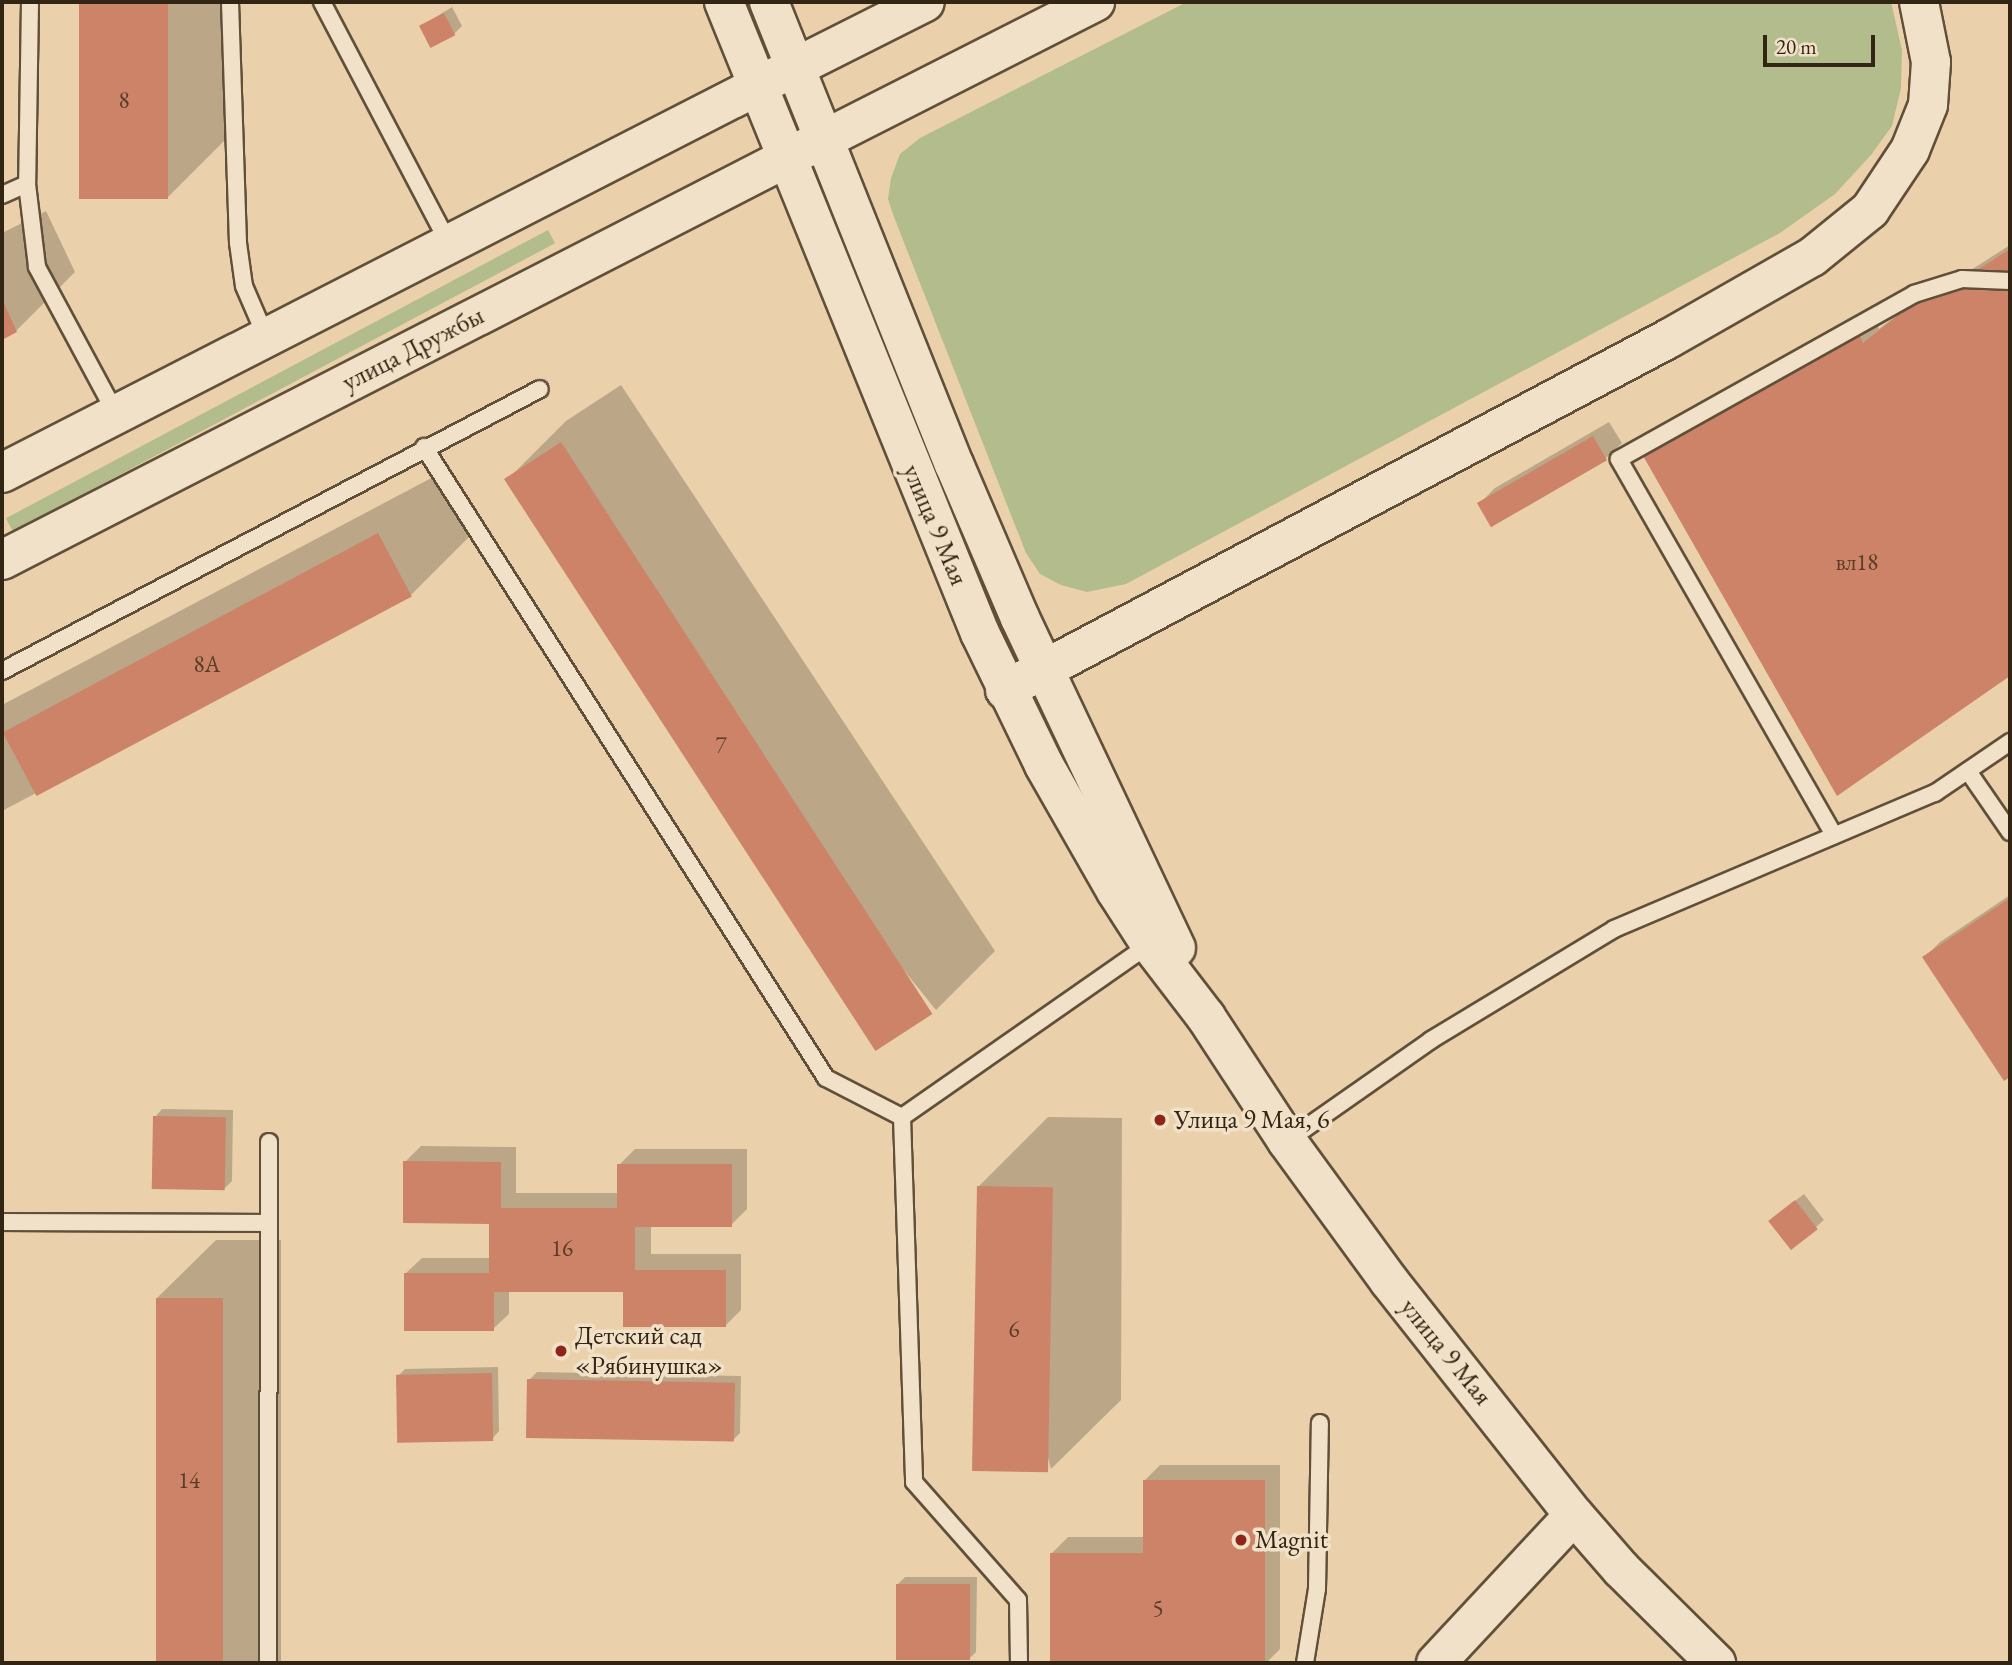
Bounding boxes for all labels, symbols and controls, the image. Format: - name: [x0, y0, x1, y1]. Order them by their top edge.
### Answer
- scale bar: [1767, 21, 1879, 65]
- text: 20 m: [1776, 33, 1817, 60]
- house number: 8: [118, 86, 130, 114]
- street label: улица Дружбы: [337, 300, 489, 398]
- street label: улица 9 Мая: [896, 460, 974, 590]
- house number: вл18: [1836, 548, 1878, 576]
- house number: 8А: [194, 650, 220, 678]
- house number: 7: [715, 731, 727, 759]
- place label: Улица 9 Мая, 6: [1174, 1104, 1329, 1136]
- marker: Улица 9 Мая, 6: [1152, 1112, 1168, 1128]
- house number: 16: [551, 1234, 573, 1262]
- street label: улица 9 Мая: [1393, 1292, 1499, 1412]
- house number: 6: [1008, 1315, 1020, 1343]
- place label: Детский сад «Рябинушка»: [575, 1320, 723, 1382]
- marker: Детский сад «Рябинушка»: [553, 1343, 569, 1359]
- house number: 14: [178, 1466, 200, 1494]
- place label: Magnit: [1255, 1524, 1328, 1556]
- marker: Magnit: [1233, 1532, 1249, 1548]
- house number: 5: [1152, 1594, 1164, 1622]

